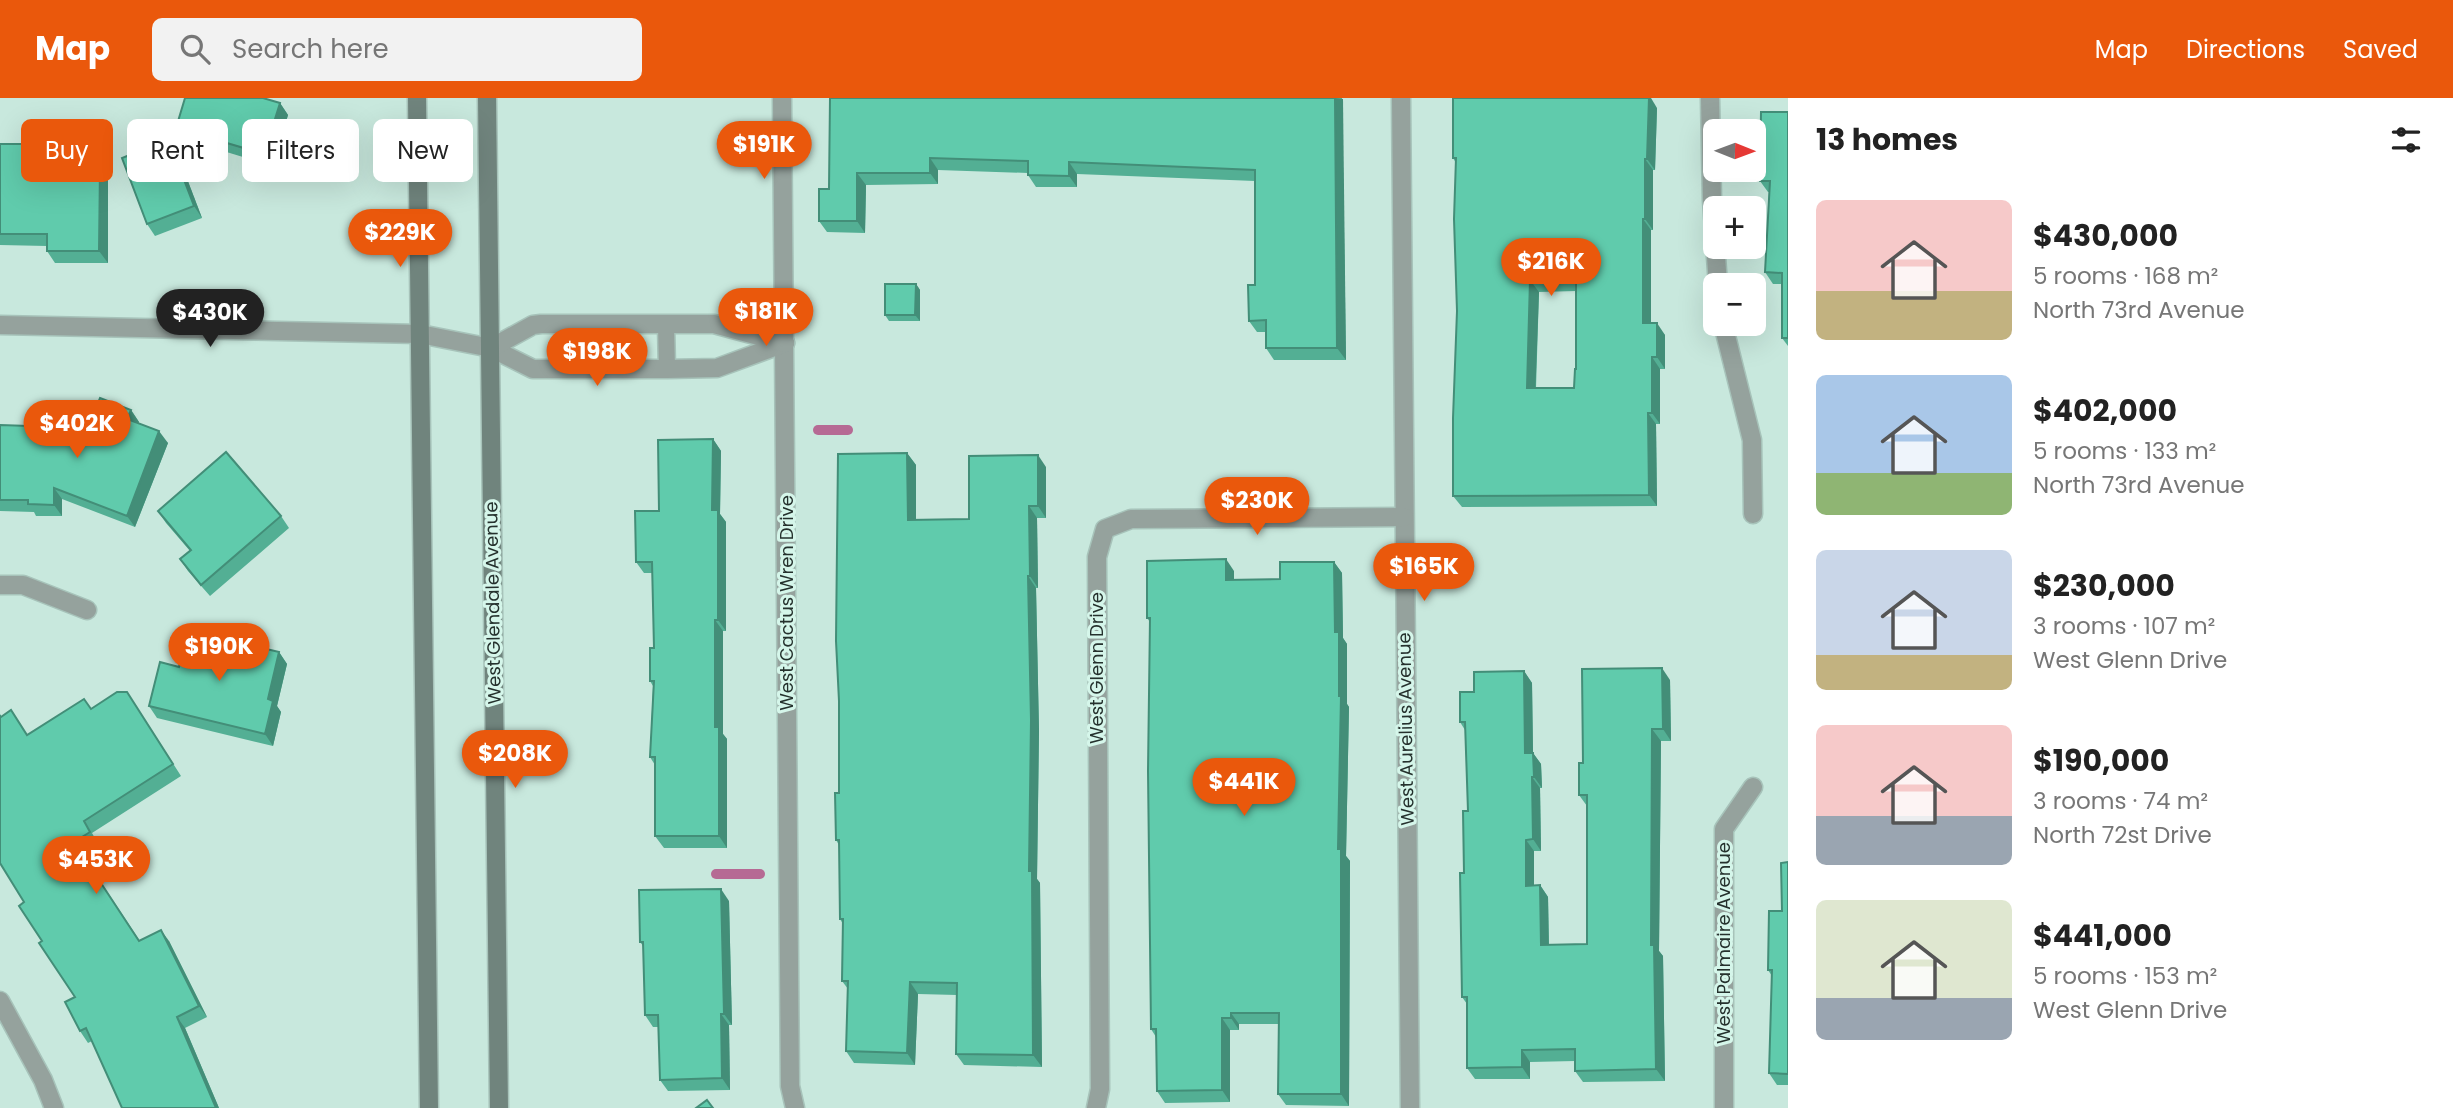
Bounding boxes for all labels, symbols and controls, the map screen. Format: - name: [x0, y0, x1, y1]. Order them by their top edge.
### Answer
- search box: [152, 18, 642, 81]
- text: Map: [35, 25, 110, 72]
- icon: search: [176, 30, 214, 68]
- text: Search here: [232, 31, 389, 67]
- text: Map: [2095, 33, 2148, 66]
- text: Directions: [2186, 33, 2305, 66]
- text: Saved: [2343, 33, 2418, 66]
- text: 13 homes: [1816, 118, 1958, 161]
- chip: Buy: [21, 119, 113, 182]
- chip: Rent: [127, 119, 228, 182]
- chip: Filters: [242, 119, 359, 182]
- chip: New: [373, 119, 473, 182]
- north arrow: [1703, 119, 1766, 182]
- map controls: [1703, 119, 1766, 336]
- icon: filters: [2387, 121, 2425, 159]
- pin: $191K: [715, 122, 813, 181]
- text: $191K: [733, 128, 795, 160]
- button: +: [1703, 196, 1766, 259]
- pin: $229K: [351, 209, 449, 269]
- text: $430,000: [2033, 214, 2178, 257]
- text: $229K: [364, 216, 436, 248]
- icon: home: [1872, 228, 1956, 312]
- pin: $216K: [1502, 238, 1600, 298]
- text: $216K: [1517, 245, 1585, 277]
- text: 5 rooms · 168 m²: [2033, 260, 2218, 292]
- button: −: [1703, 273, 1766, 336]
- pin: $181K: [717, 288, 815, 348]
- pin: $430K: [161, 289, 259, 349]
- text: North 73rd Avenue: [2033, 294, 2244, 326]
- text: $181K: [734, 295, 798, 327]
- text: $430K: [172, 296, 248, 328]
- pin: $198K: [548, 328, 646, 388]
- text: $198K: [563, 335, 631, 367]
- text: $402,000: [2033, 389, 2177, 432]
- pin: $402K: [28, 400, 126, 460]
- icon: home: [1872, 403, 1956, 487]
- text: $402K: [40, 407, 114, 439]
- text: 5 rooms · 133 m²: [2033, 435, 2216, 467]
- text: North 73rd Avenue: [2033, 469, 2244, 501]
- pin: $230K: [1208, 478, 1306, 537]
- text: $230K: [1220, 484, 1294, 516]
- street label: West Cactus Wren Drive: [774, 495, 799, 711]
- street label: West Glendale Avenue: [478, 501, 507, 705]
- pin: $165K: [1375, 544, 1473, 603]
- text: $165K: [1389, 550, 1459, 582]
- text: $230,000: [2033, 564, 2175, 607]
- icon: home: [1872, 578, 1956, 662]
- street label: West Glenn Drive: [1084, 592, 1109, 744]
- text: 3 rooms · 107 m²: [2033, 610, 2215, 642]
- pin: $190K: [170, 624, 268, 683]
- text: $190K: [185, 630, 253, 662]
- street label: West Aurelius Avenue: [1391, 632, 1420, 826]
- text: West Glenn Drive: [2033, 644, 2227, 676]
- pin: $208K: [466, 730, 564, 790]
- text: $208K: [478, 737, 552, 769]
- text: $190,000: [2033, 739, 2169, 782]
- icon: home: [1872, 753, 1956, 837]
- pin: $441K: [1195, 758, 1293, 818]
- text: $441K: [1209, 765, 1279, 797]
- text: 3 rooms · 74 m²: [2033, 785, 2208, 817]
- text: North 72st Drive: [2033, 819, 2212, 851]
- pin: $453K: [47, 836, 145, 896]
- street label: West Palmaire Avenue: [1711, 842, 1736, 1044]
- text: $453K: [58, 843, 134, 875]
- text: $441,000: [2033, 914, 2172, 957]
- icon: home: [1872, 928, 1956, 1012]
- text: 5 rooms · 153 m²: [2033, 960, 2217, 992]
- text: West Glenn Drive: [2033, 994, 2227, 1026]

